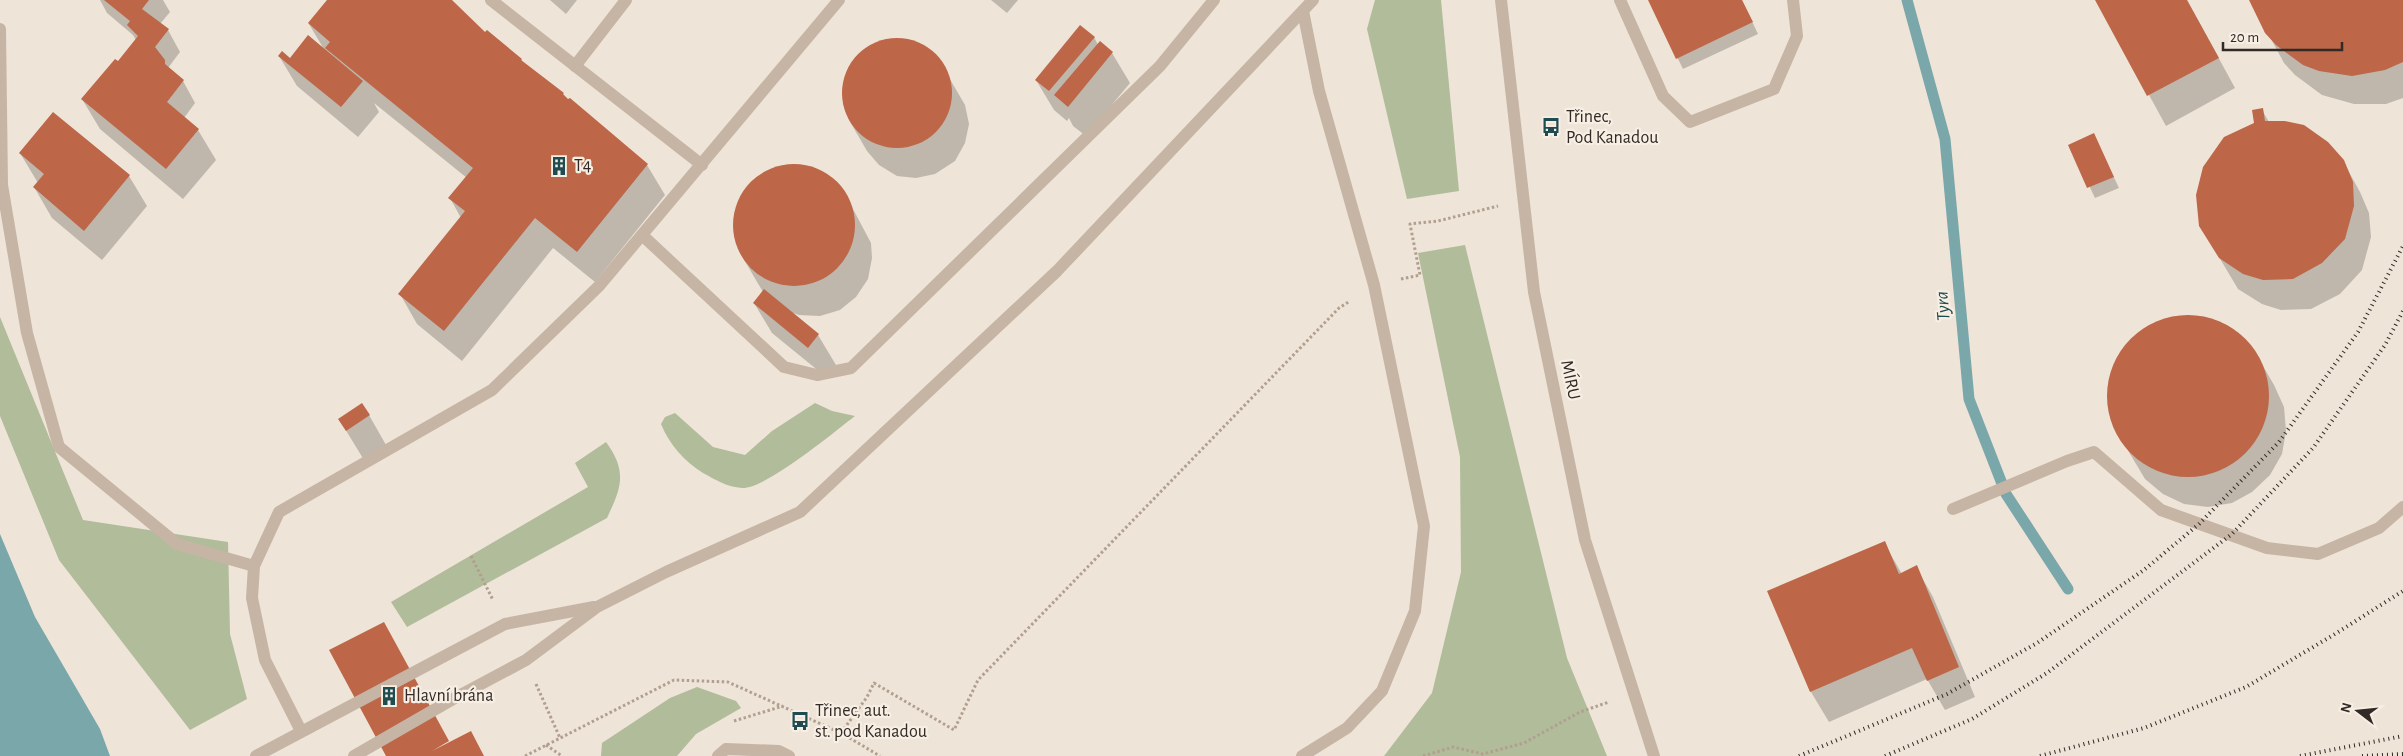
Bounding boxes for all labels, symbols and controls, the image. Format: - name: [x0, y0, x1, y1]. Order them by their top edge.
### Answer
- scale bar: [2223, 20, 2342, 52]
- text: 20 m: [2230, 30, 2259, 45]
- place label: Třinec, Pod Kanadou: [1566, 108, 1658, 147]
- bus stop icon: Třinec, Pod Kanadou: [1540, 116, 1562, 138]
- building icon: T4: [548, 155, 570, 177]
- place label: T4: [574, 157, 592, 175]
- water label: Tyra: [1932, 290, 1954, 322]
- street label: MÍRU: [1557, 358, 1586, 401]
- building icon: Hlavní brána: [378, 685, 400, 707]
- north arrow: [2333, 686, 2383, 736]
- place label: Hlavní brána: [404, 687, 493, 705]
- text: N: [2338, 701, 2355, 714]
- place label: Třinec, aut. st. pod Kanadou: [815, 702, 927, 741]
- bus stop icon: Třinec, aut. st. pod Kanadou: [789, 710, 811, 732]

